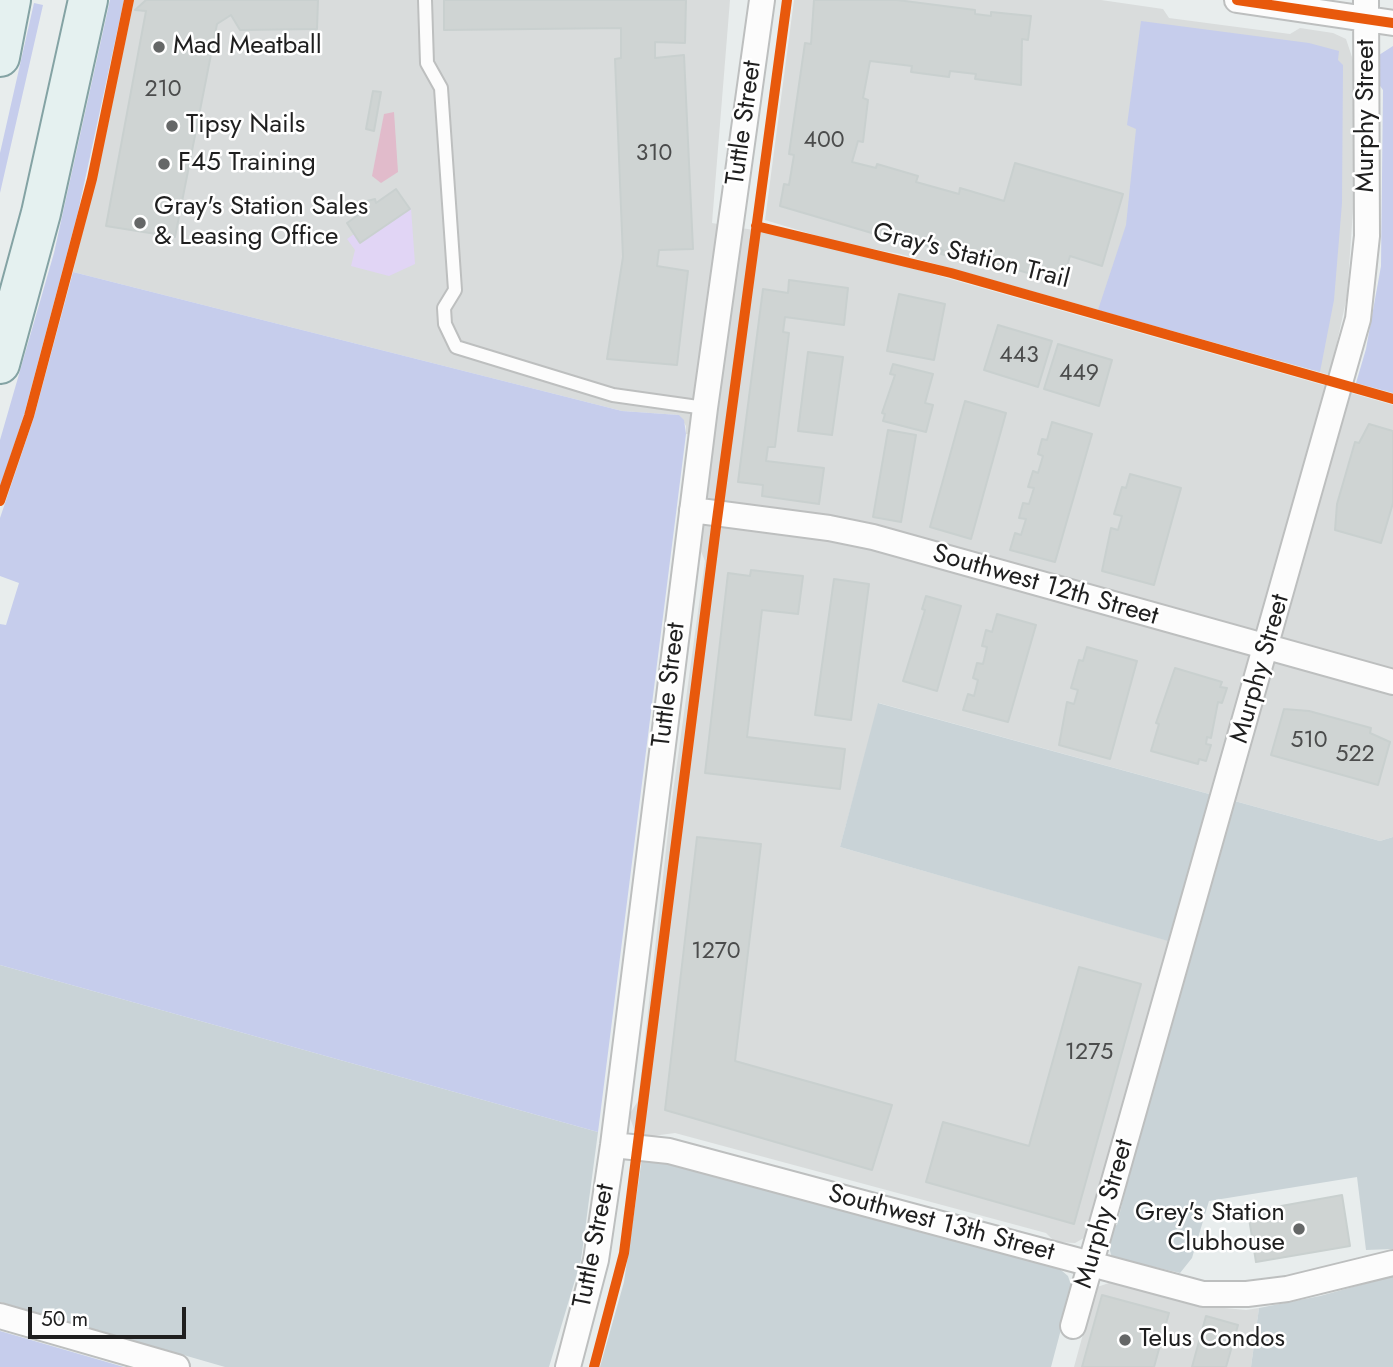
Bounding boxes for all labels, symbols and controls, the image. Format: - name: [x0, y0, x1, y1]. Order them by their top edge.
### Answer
- place label: Mad Meatball: [173, 31, 322, 63]
- marker: Mad Meatball: [151, 39, 167, 55]
- street label: Murphy Street: [1351, 39, 1383, 193]
- street label: Tuttle Street: [721, 59, 769, 187]
- house number: 210: [144, 76, 182, 104]
- place label: Tipsy Nails: [186, 110, 305, 142]
- marker: Tipsy Nails: [164, 118, 180, 134]
- house number: 400: [803, 127, 845, 155]
- house number: 310: [636, 140, 672, 168]
- place label: F45 Training: [178, 148, 316, 180]
- marker: F45 Training: [156, 156, 172, 172]
- place label: Gray's Station Sales & Leasing Office: [154, 192, 368, 254]
- marker: Gray's Station Sales & Leasing Office: [132, 215, 148, 231]
- street label: Gray's Station Trail: [869, 217, 1073, 297]
- house number: 443: [999, 342, 1039, 370]
- house number: 449: [1059, 360, 1099, 388]
- street label: Southwest 12th Street: [929, 539, 1161, 633]
- street label: Murphy Street: [1225, 591, 1297, 747]
- street label: Tuttle Street: [647, 621, 693, 749]
- house number: 510: [1290, 727, 1328, 755]
- house number: 522: [1335, 741, 1375, 769]
- house number: 1270: [691, 938, 741, 966]
- house number: 1275: [1065, 1039, 1113, 1067]
- street label: Murphy Street: [1069, 1136, 1141, 1292]
- street label: Southwest 13th Street: [825, 1179, 1057, 1269]
- street label: Tuttle Street: [568, 1182, 622, 1310]
- place label: Grey's Station Clubhouse: [1135, 1198, 1285, 1260]
- marker: Grey's Station Clubhouse: [1291, 1221, 1307, 1237]
- scale bar: [32, 1294, 189, 1338]
- text: 50 m: [41, 1304, 88, 1334]
- place label: Telus Condos: [1139, 1324, 1285, 1356]
- marker: Telus Condos: [1117, 1332, 1133, 1348]

